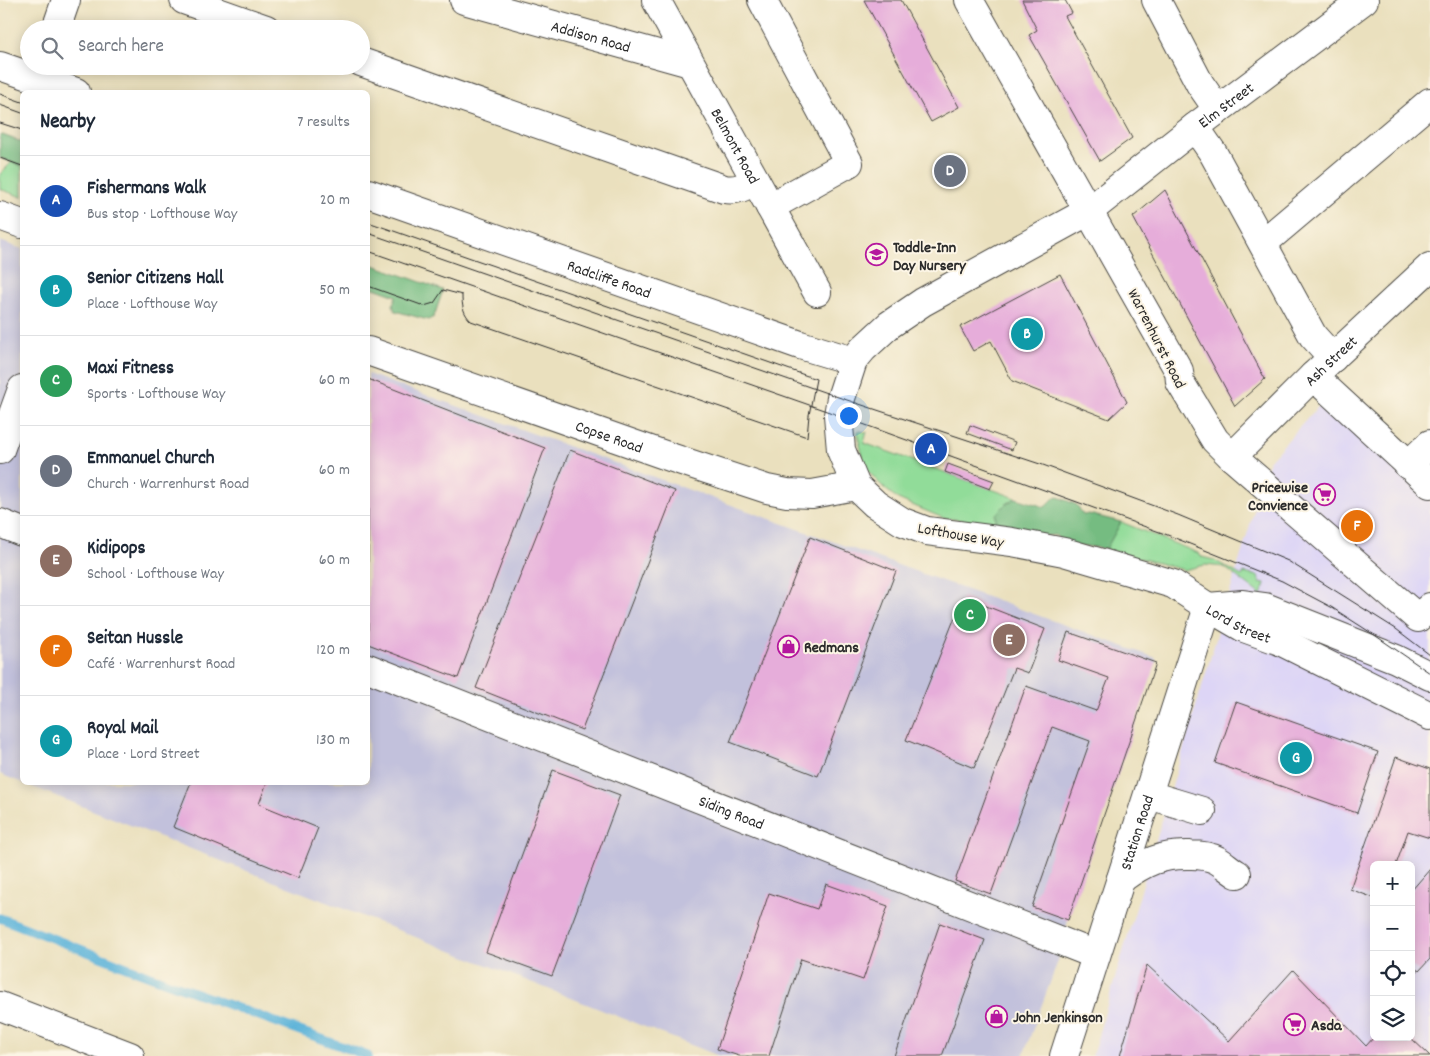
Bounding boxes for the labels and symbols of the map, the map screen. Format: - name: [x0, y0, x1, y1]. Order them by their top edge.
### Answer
- street label: Addison Road: [548, 16, 633, 60]
- street label: Elm Street: [1194, 78, 1260, 135]
- street label: Belmont Road: [704, 104, 764, 189]
- pin: D: [934, 152, 966, 190]
- place label: Toddle-Inn Day Nursery: [893, 237, 967, 278]
- school or university icon: Toddle-Inn Day Nursery: [865, 243, 889, 267]
- street label: Radcliffe Road: [564, 255, 654, 306]
- street label: Warrenhurst Road: [1121, 285, 1191, 393]
- pin: B: [1011, 315, 1043, 353]
- street label: Ash Street: [1300, 331, 1364, 392]
- your location: [836, 403, 862, 429]
- street label: Copse Road: [572, 416, 645, 461]
- pin: A: [915, 430, 947, 468]
- place label: Pricewise Convience: [1248, 477, 1308, 518]
- supermarket icon: Pricewise Convience: [1312, 483, 1336, 507]
- pin: F: [1341, 507, 1373, 545]
- street label: Lofthouse Way: [916, 518, 1006, 555]
- pin: C: [954, 596, 986, 634]
- street label: Lord Street: [1201, 599, 1274, 651]
- pin: E: [993, 621, 1025, 659]
- shop icon: Redmans: [776, 634, 800, 658]
- place label: Redmans: [804, 637, 859, 660]
- pin: G: [1280, 739, 1312, 777]
- street label: Siding Road: [695, 790, 767, 837]
- street label: Station Road: [1115, 793, 1161, 873]
- shop icon: John Jenkinson: [985, 1004, 1009, 1028]
- place label: John Jenkinson: [1013, 1007, 1103, 1030]
- supermarket icon: Asda: [1283, 1012, 1307, 1036]
- place label: Asda: [1311, 1015, 1343, 1038]

